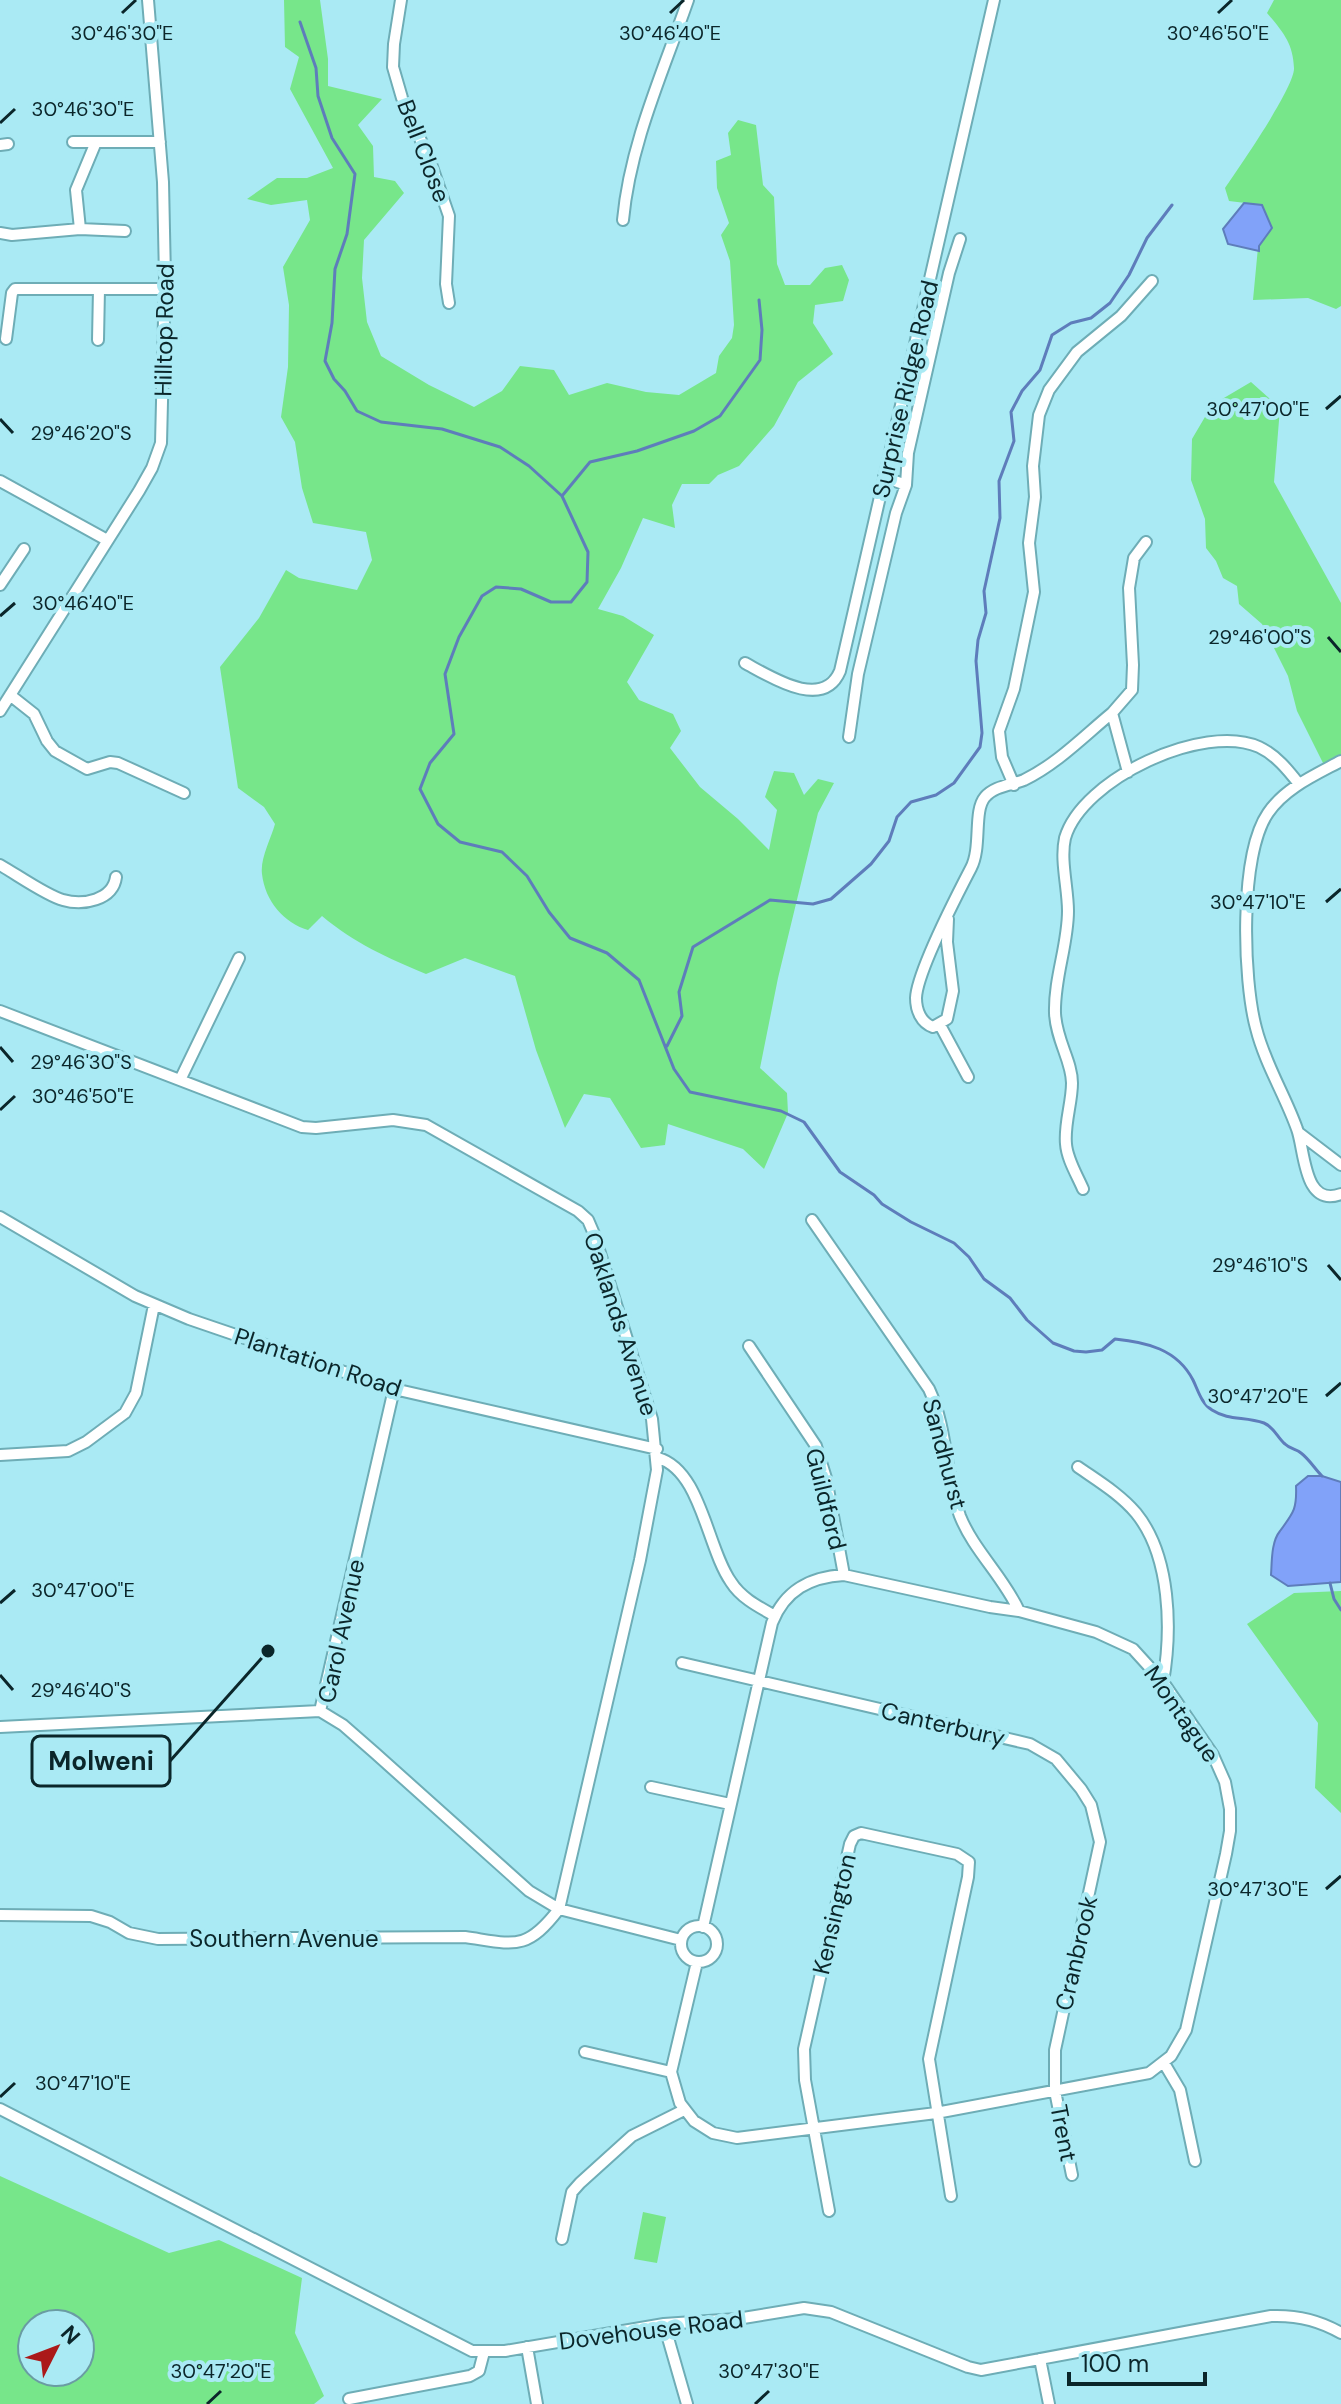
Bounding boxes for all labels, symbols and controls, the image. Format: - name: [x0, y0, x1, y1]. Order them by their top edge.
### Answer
- text: 30°46'30"E: [71, 20, 173, 46]
- text: 30°46'40"E: [619, 20, 721, 46]
- text: 30°46'50"E: [1167, 20, 1269, 46]
- street label: Bell Close: [390, 95, 458, 207]
- text: 30°46'30"E: [32, 96, 134, 122]
- street label: Hilltop Road: [147, 263, 181, 397]
- street label: Surprise Ridge Road: [865, 277, 945, 501]
- text: 30°47'00"E: [1206, 396, 1310, 422]
- text: 29°46'20"S: [30, 420, 132, 446]
- text: 30°46'40"E: [32, 590, 134, 616]
- text: 29°46'00"S: [1208, 624, 1312, 650]
- text: 30°47'10"E: [1210, 889, 1306, 915]
- text: 29°46'30"S: [30, 1049, 132, 1075]
- text: 30°46'50"E: [32, 1083, 134, 1109]
- street label: Oaklands Avenue: [577, 1228, 665, 1420]
- text: 29°46'10"S: [1212, 1252, 1308, 1278]
- street label: Plantation Road: [231, 1320, 405, 1404]
- text: 30°47'20"E: [1207, 1383, 1309, 1409]
- street label: Sandhurst: [915, 1395, 975, 1513]
- street label: Guildford: [798, 1445, 854, 1553]
- street label: Carol Avenue: [311, 1556, 371, 1706]
- text: 30°47'00"E: [31, 1577, 135, 1603]
- street label: Montague: [1137, 1659, 1227, 1769]
- text: 29°46'40"S: [31, 1677, 131, 1703]
- street label: Canterbury: [878, 1695, 1008, 1753]
- callout: Molweni: [32, 1736, 170, 1786]
- text: Molweni: [48, 1744, 154, 1778]
- street label: Kensington: [805, 1851, 863, 1977]
- text: 30°47'30"E: [1207, 1876, 1309, 1902]
- street label: Cranbrook: [1048, 1893, 1104, 2013]
- street label: Southern Avenue: [189, 1923, 379, 1954]
- text: 30°47'10"E: [35, 2070, 131, 2096]
- street label: Trent: [1043, 2102, 1085, 2164]
- street label: Dovehouse Road: [557, 2303, 745, 2357]
- north arrow: [16, 2308, 96, 2388]
- text: N: [54, 2319, 87, 2351]
- scale bar: [1069, 2336, 1205, 2386]
- text: 100 m: [1081, 2348, 1149, 2379]
- text: 30°47'20"E: [170, 2358, 272, 2384]
- text: 30°47'30"E: [718, 2358, 820, 2384]

